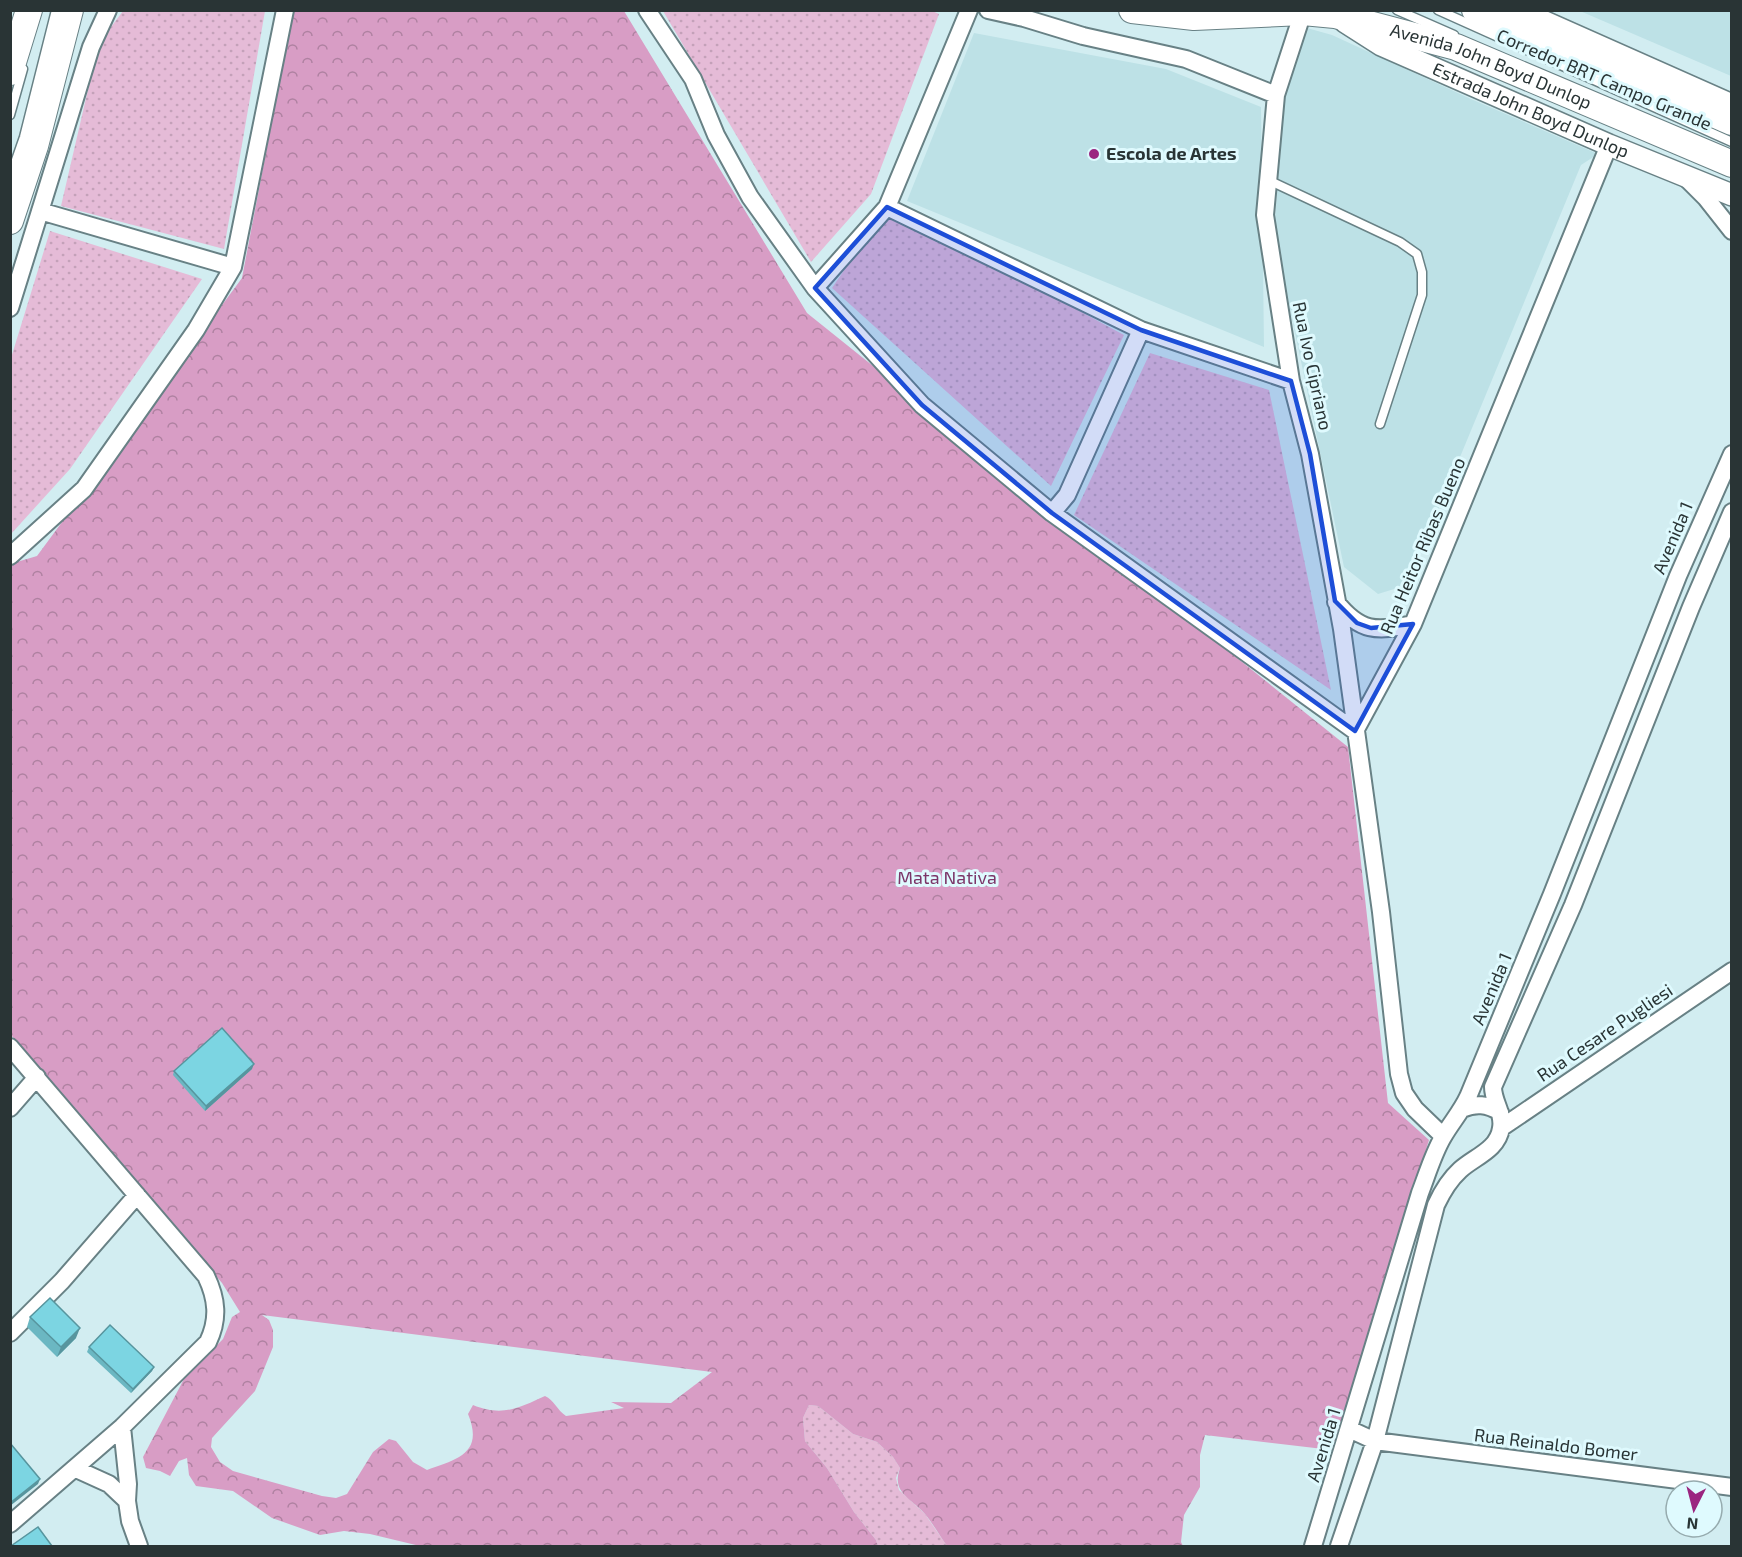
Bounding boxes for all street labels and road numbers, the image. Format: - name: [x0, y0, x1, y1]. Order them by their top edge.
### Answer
- street label: Avenida John Boyd Dunlop: [1388, 18, 1595, 113]
- street label: Corredor BRT Campo Grande: [1494, 24, 1715, 134]
- street label: Estrada John Boyd Dunlop: [1429, 57, 1632, 162]
- street label: Rua Ivo Cipriano: [1289, 299, 1337, 432]
- street label: Rua Heitor Ribas Bueno: [1375, 454, 1469, 637]
- street label: Avenida 1: [1647, 498, 1697, 577]
- street label: Avenida 1: [1466, 949, 1516, 1028]
- street label: Rua Cesare Pugliesi: [1532, 979, 1676, 1086]
- street label: Avenida 1: [1301, 1405, 1345, 1484]
- street label: Rua Reinaldo Bomer: [1473, 1423, 1639, 1465]

